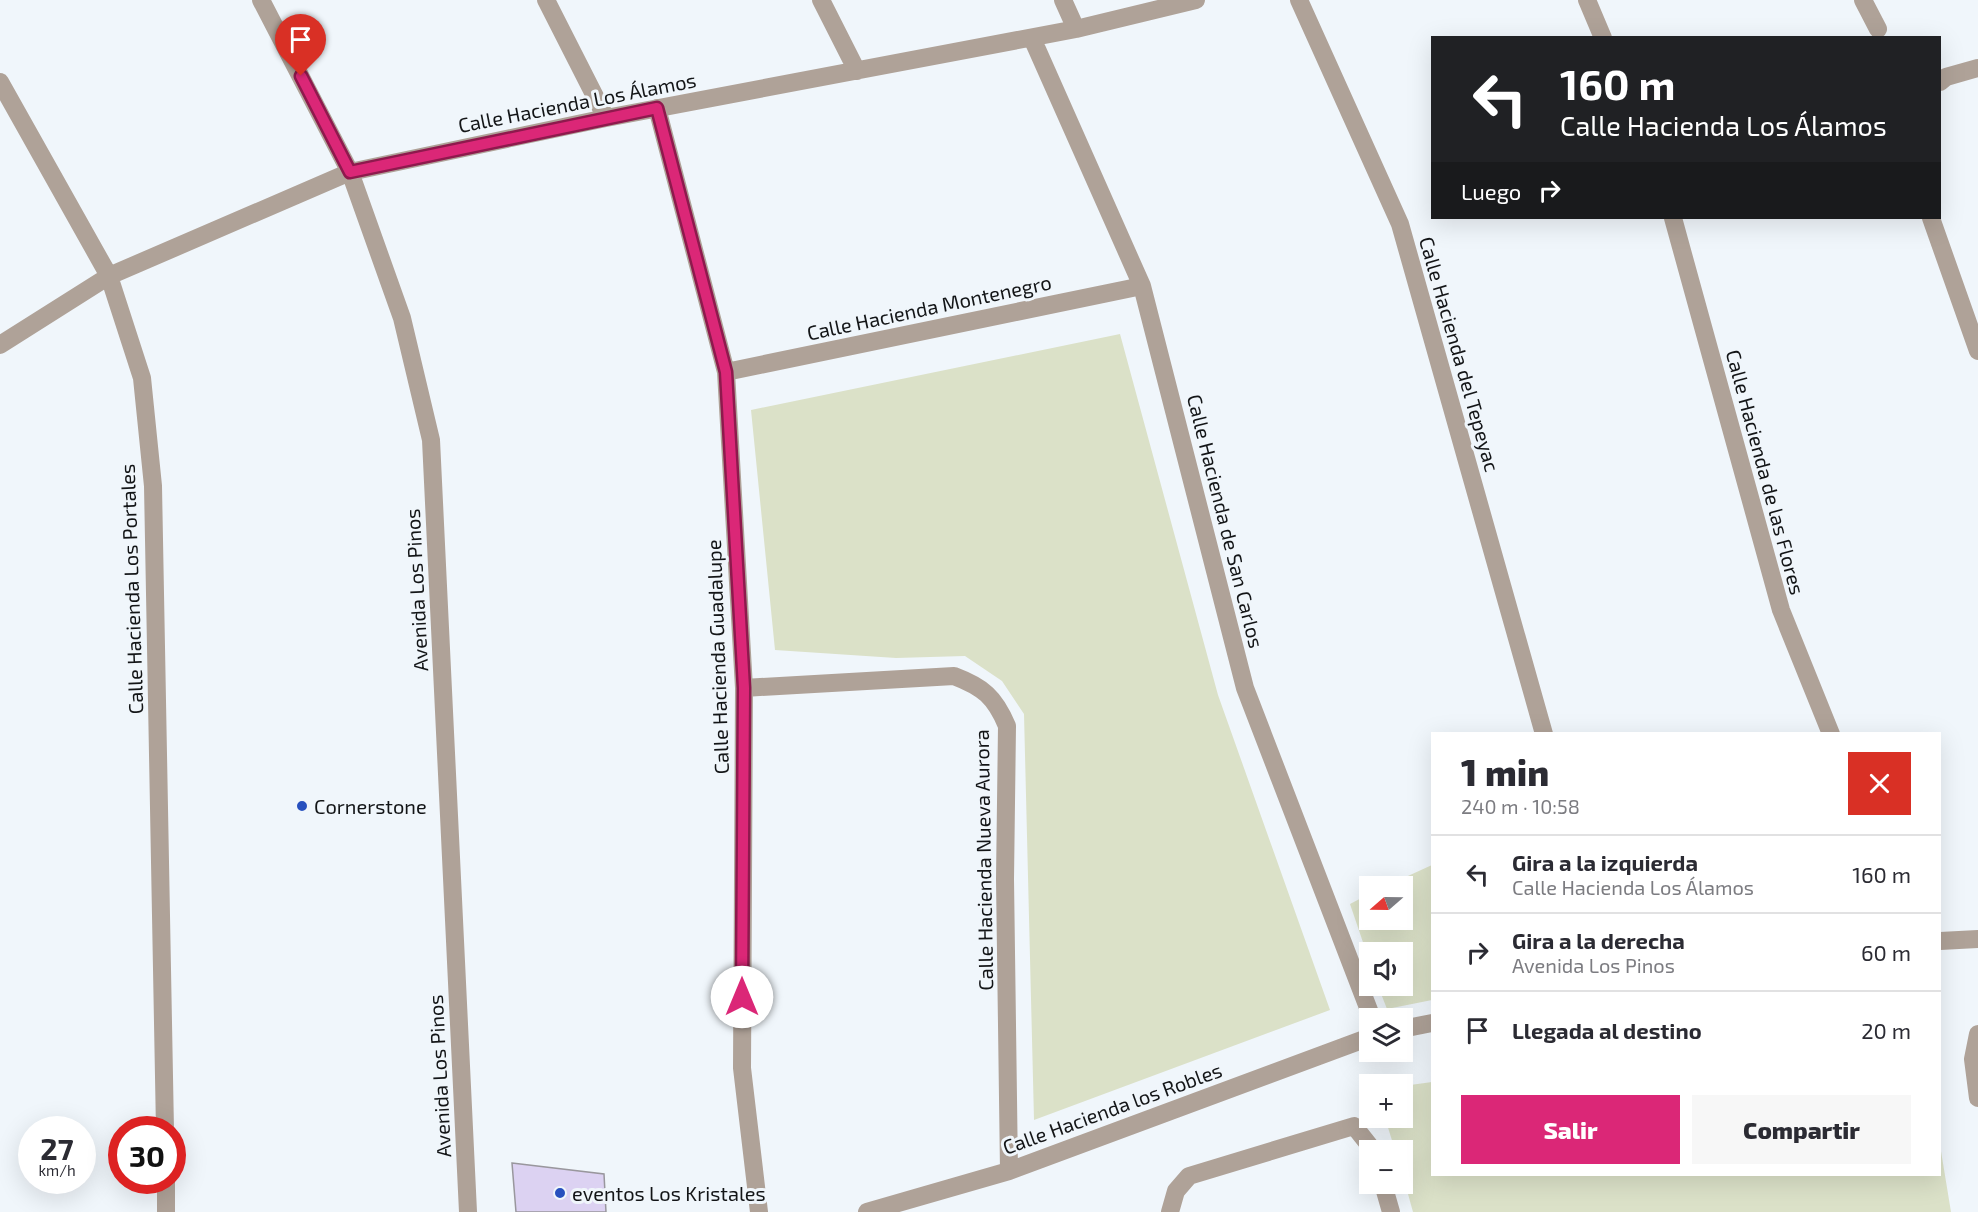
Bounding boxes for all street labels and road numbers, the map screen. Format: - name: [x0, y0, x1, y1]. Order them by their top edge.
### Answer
- street label: Calle Hacienda Los Álamos: [456, 67, 698, 137]
- street label: Calle Hacienda del Tepeyac: [1415, 234, 1505, 474]
- street label: Calle Hacienda Montenegro: [805, 269, 1053, 345]
- street label: Calle Hacienda de las Flores: [1722, 347, 1810, 597]
- street label: Calle Hacienda de San Carlos: [1183, 392, 1269, 650]
- street label: Calle Hacienda Los Portales: [115, 463, 147, 715]
- street label: Avenida Los Pinos: [400, 508, 432, 672]
- street label: Calle Hacienda Guadalupe: [701, 539, 733, 775]
- street label: Calle Hacienda Nueva Aurora: [969, 729, 997, 991]
- street label: Avenida Los Pinos: [423, 994, 455, 1158]
- street label: Calle Hacienda los Robles: [999, 1057, 1225, 1159]

